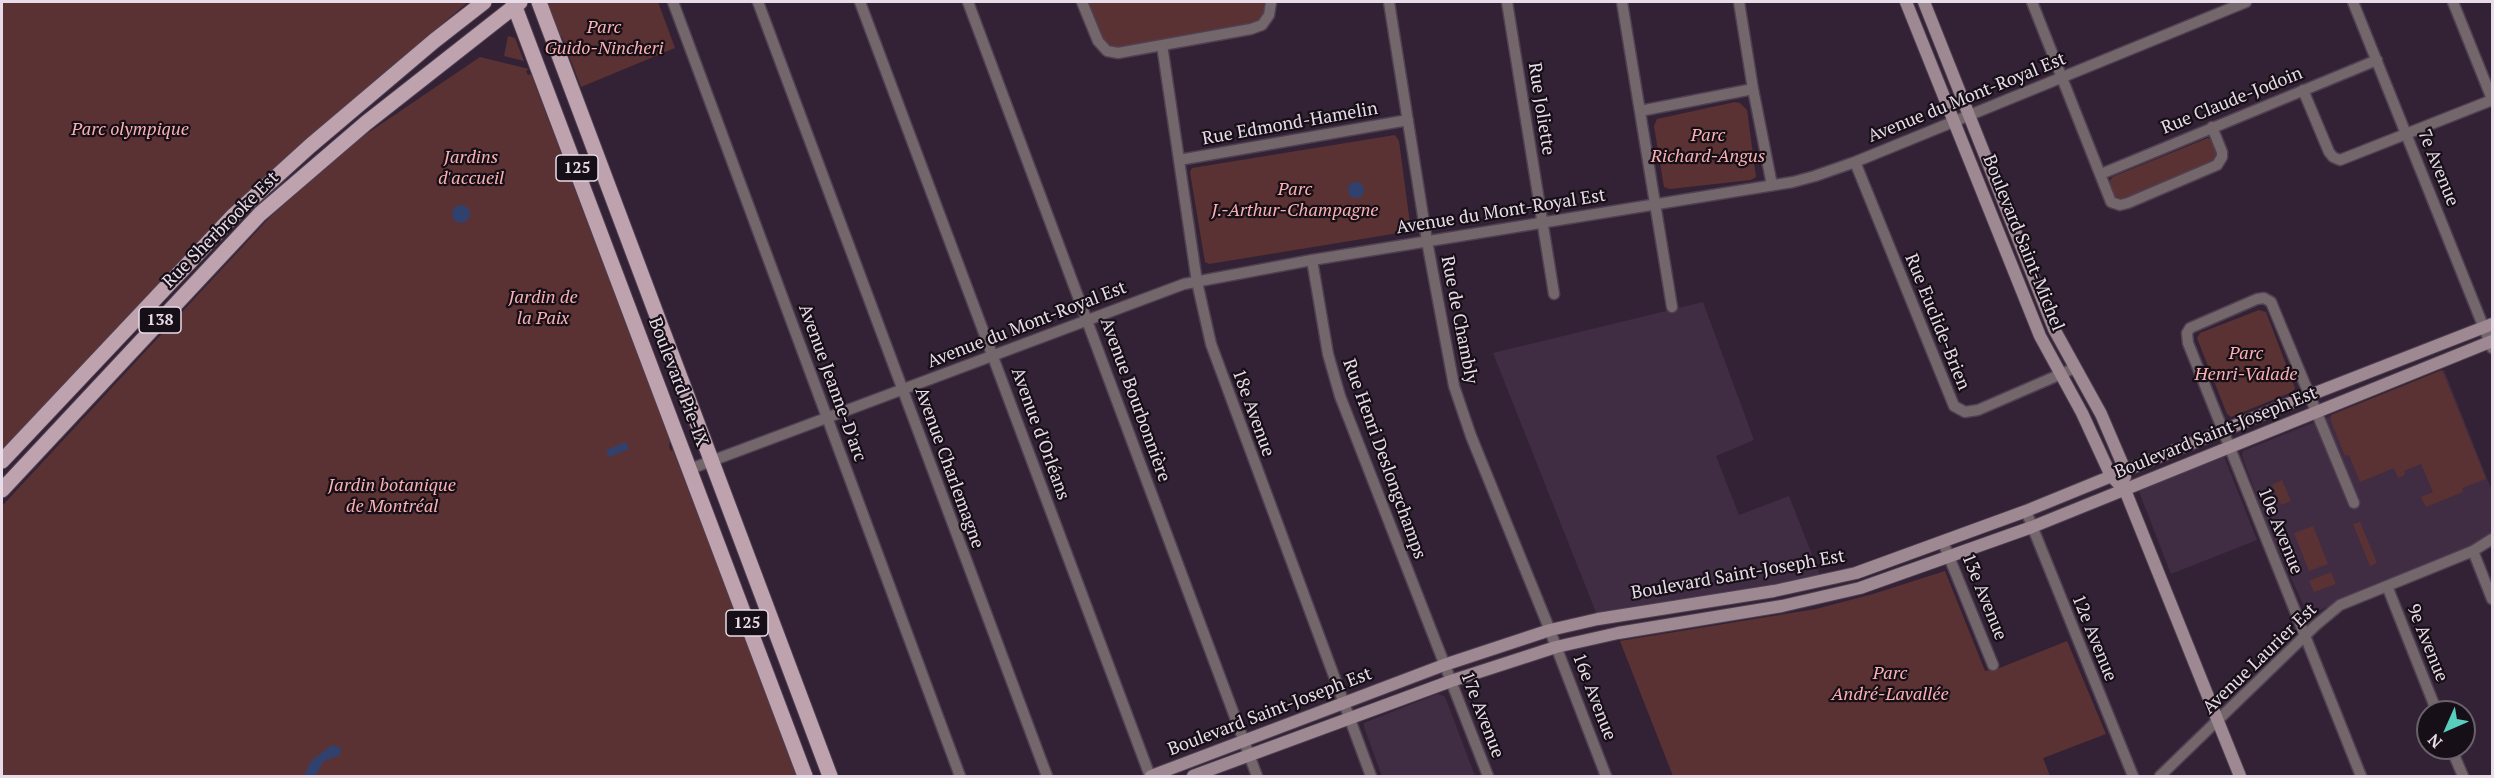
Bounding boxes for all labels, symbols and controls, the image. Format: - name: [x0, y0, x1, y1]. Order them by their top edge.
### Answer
- park label: Parc Guido-Nincheri: [545, 17, 663, 60]
- street label: Avenue du Mont-Royal Est: [1865, 48, 2069, 148]
- street label: Rue Joliette: [1523, 61, 1559, 157]
- street label: Rue Claude-Jodoin: [2158, 63, 2306, 139]
- street label: Rue Edmond-Hamelin: [1201, 98, 1379, 150]
- park label: Parc olympique: [71, 119, 189, 141]
- park label: Parc Richard-Angus: [1651, 125, 1765, 168]
- street label: 7e Avenue: [2413, 126, 2463, 210]
- park label: Jardins d'accueil: [438, 147, 504, 190]
- street label: Boulevard Saint-Michel: [1978, 152, 2068, 334]
- road number: 125: [556, 155, 598, 181]
- street label: Rue Sherbrooke Est: [158, 167, 284, 293]
- park label: Parc J.-Arthur-Champagne: [1212, 179, 1378, 222]
- street label: Avenue du Mont-Royal Est: [1395, 185, 1607, 239]
- street label: Rue Euclide-Brien: [1900, 251, 1974, 393]
- street label: Rue de Chambly: [1436, 254, 1482, 386]
- street label: Avenue du Mont-Royal Est: [924, 277, 1130, 373]
- park label: Jardin de la Paix: [508, 287, 578, 330]
- street label: Avenue Jeanne-D'arc: [793, 301, 871, 465]
- road number: 138: [139, 307, 181, 333]
- street label: Boulevard Pie-IX: [644, 315, 712, 449]
- street label: Avenue Bourbonnière: [1095, 315, 1175, 485]
- park label: Parc Henri-Valade: [2195, 343, 2297, 386]
- street label: Rue Henri Deslongchamps: [1338, 356, 1430, 562]
- street label: Avenue d'Orléans: [1006, 365, 1074, 503]
- street label: 18e Avenue: [1227, 366, 1279, 460]
- street label: Boulevard Saint-Joseph Est: [2112, 382, 2320, 484]
- street label: Avenue Charlemagne: [910, 385, 988, 551]
- park label: Jardin botanique de Montréal: [328, 475, 456, 518]
- street label: 10e Avenue: [2253, 485, 2307, 577]
- street label: Boulevard Saint-Joseph Est: [1630, 546, 1846, 604]
- street label: 13e Avenue: [1957, 551, 2011, 643]
- street label: 12e Avenue: [2067, 592, 2121, 684]
- street label: Avenue Laurier Est: [2198, 599, 2322, 719]
- street label: 9e Avenue: [2402, 601, 2452, 685]
- road number: 125: [726, 610, 768, 636]
- street label: 16e Avenue: [1568, 650, 1620, 744]
- street label: Boulevard Saint-Joseph Est: [1165, 663, 1375, 761]
- park label: Parc André-Lavallée: [1831, 663, 1949, 706]
- street label: 17e Avenue: [1456, 669, 1508, 761]
- north arrow: [2416, 700, 2476, 760]
- text: N: [2423, 729, 2447, 753]

